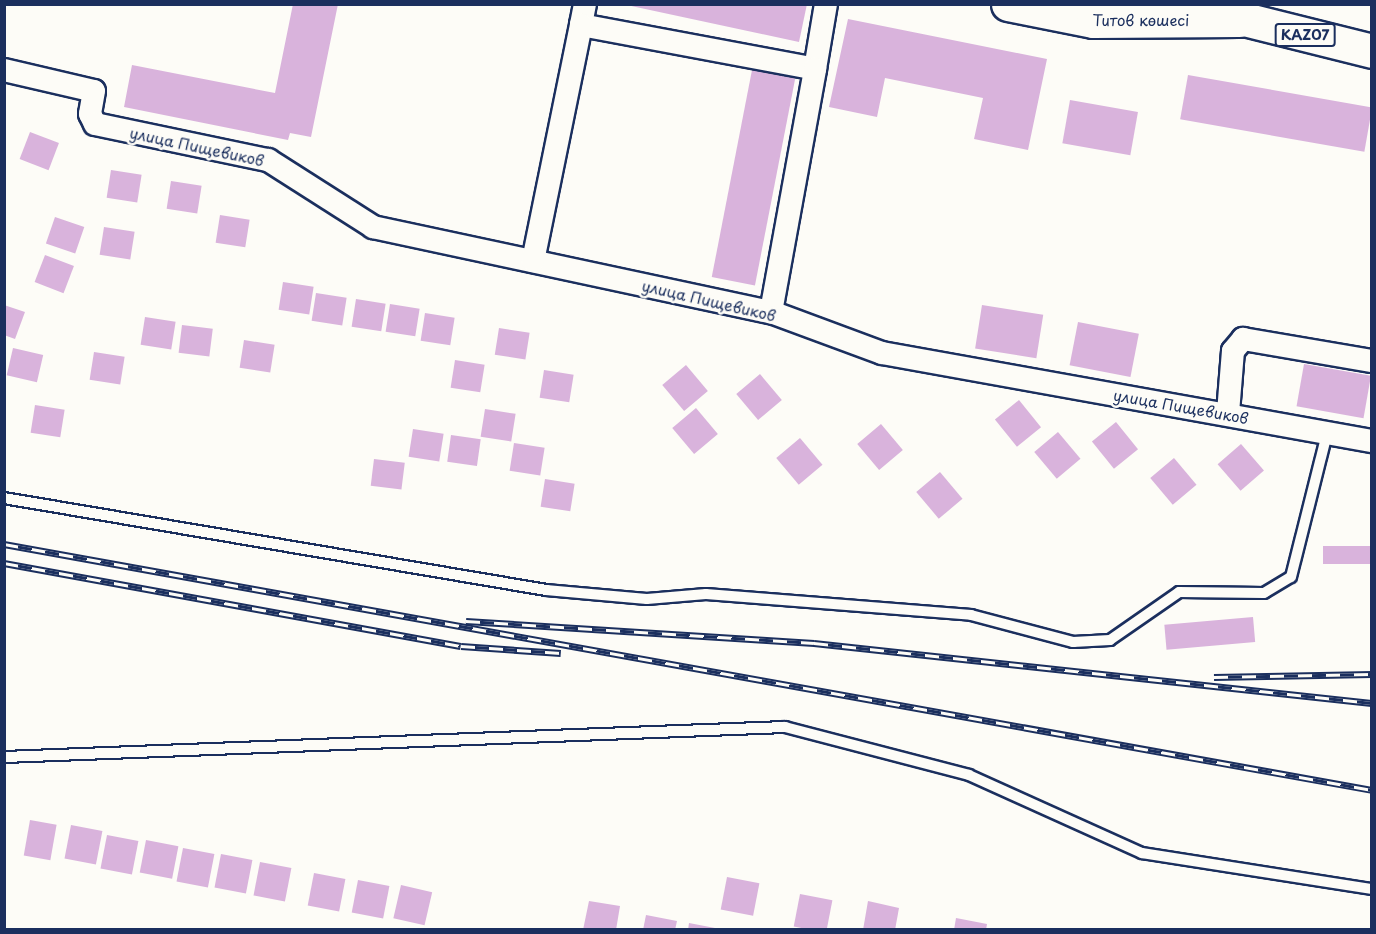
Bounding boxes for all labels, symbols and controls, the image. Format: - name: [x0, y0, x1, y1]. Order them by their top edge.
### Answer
- street label: Титов көшесі: [1093, 11, 1189, 29]
- road number: KAZ07: [1274, 24, 1336, 46]
- street label: улица Пищевиков: [128, 123, 266, 169]
- street label: улица Пищевиков: [640, 276, 778, 324]
- street label: улица Пищевиков: [1112, 385, 1250, 427]

